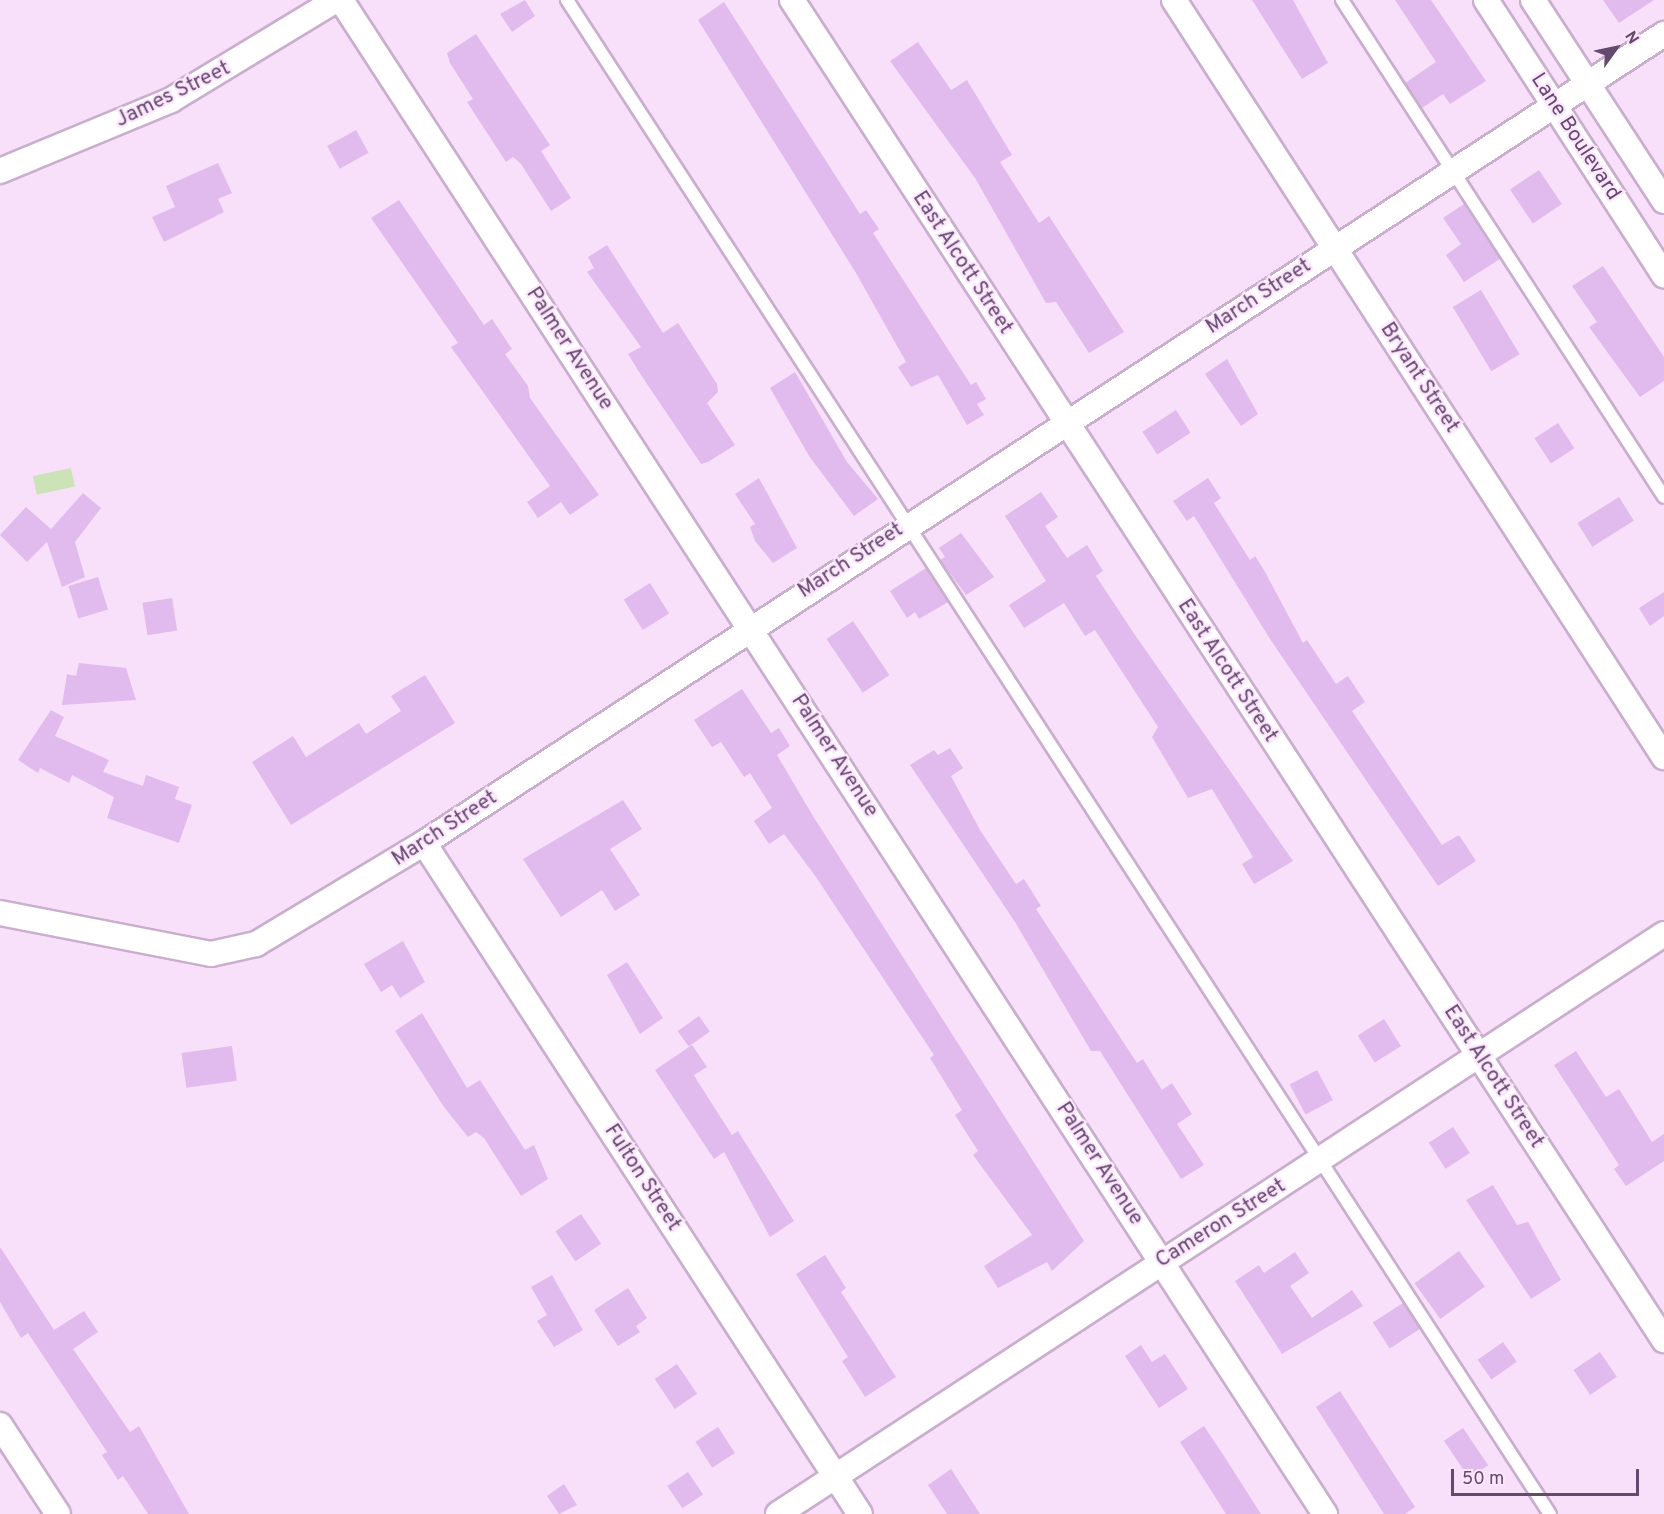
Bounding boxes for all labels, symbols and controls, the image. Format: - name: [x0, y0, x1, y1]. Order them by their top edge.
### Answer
- north arrow: [1586, 18, 1646, 78]
- text: N: [1620, 28, 1643, 48]
- street label: James Street: [111, 56, 235, 134]
- street label: Lane Boulevard: [1525, 69, 1625, 205]
- street label: East Alcott Street: [906, 186, 1018, 340]
- street label: March Street: [1202, 254, 1316, 340]
- street label: Palmer Avenue: [520, 282, 618, 416]
- street label: Bryant Street: [1374, 318, 1464, 438]
- street label: March Street: [794, 518, 908, 604]
- street label: East Alcott Street: [1171, 594, 1283, 748]
- street label: Palmer Avenue: [785, 689, 883, 823]
- street label: March Street: [388, 786, 502, 872]
- street label: East Alcott Street: [1437, 1000, 1549, 1154]
- street label: Palmer Avenue: [1050, 1097, 1148, 1231]
- street label: Fulton Street: [598, 1120, 686, 1236]
- street label: Cameron Street: [1151, 1174, 1291, 1274]
- scale bar: [1454, 1457, 1642, 1495]
- text: 50 m: [1462, 1468, 1504, 1491]

